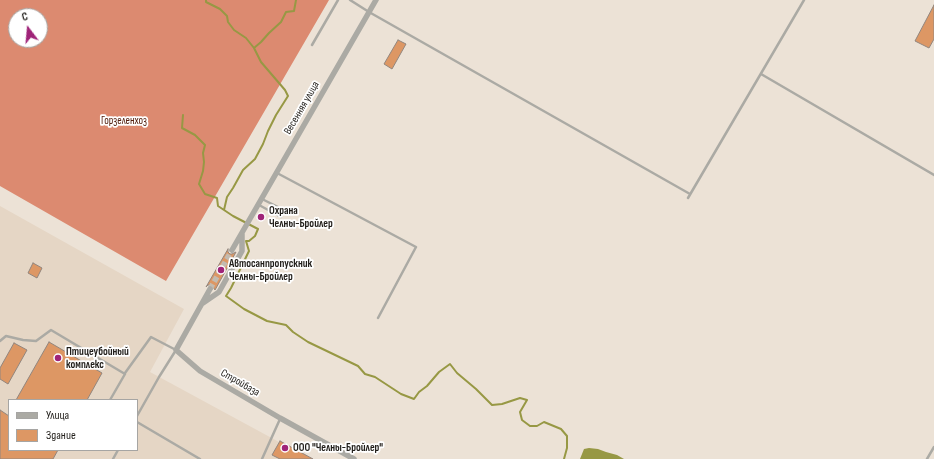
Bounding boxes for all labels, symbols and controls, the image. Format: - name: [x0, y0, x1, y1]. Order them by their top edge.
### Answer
- north arrow: [8, 8, 48, 48]
- text: С: [20, 10, 29, 24]
- street label: Весенняя улица: [282, 79, 322, 137]
- park label: Горзеленхоз: [101, 114, 147, 128]
- place label: Охрана Челны-Бройлер: [269, 204, 333, 230]
- marker: Охрана Челны-Бройлер: [256, 212, 266, 222]
- place label: Автосанпропускник Челны-Бройлер: [229, 257, 312, 283]
- marker: Автосанпропускник Челны-Бройлер: [216, 265, 226, 275]
- place label: Птицеубойный комплекс: [66, 345, 129, 371]
- marker: Птицеубойный комплекс: [53, 353, 63, 363]
- street label: Стройбаза: [218, 367, 262, 399]
- legend: [8, 399, 138, 451]
- text: Улица: [46, 408, 69, 423]
- text: Здание: [46, 428, 76, 443]
- place label: ООО "Челны-Бройлер": [293, 441, 383, 455]
- marker: ООО "Челны-Бройлер": [280, 443, 290, 453]

